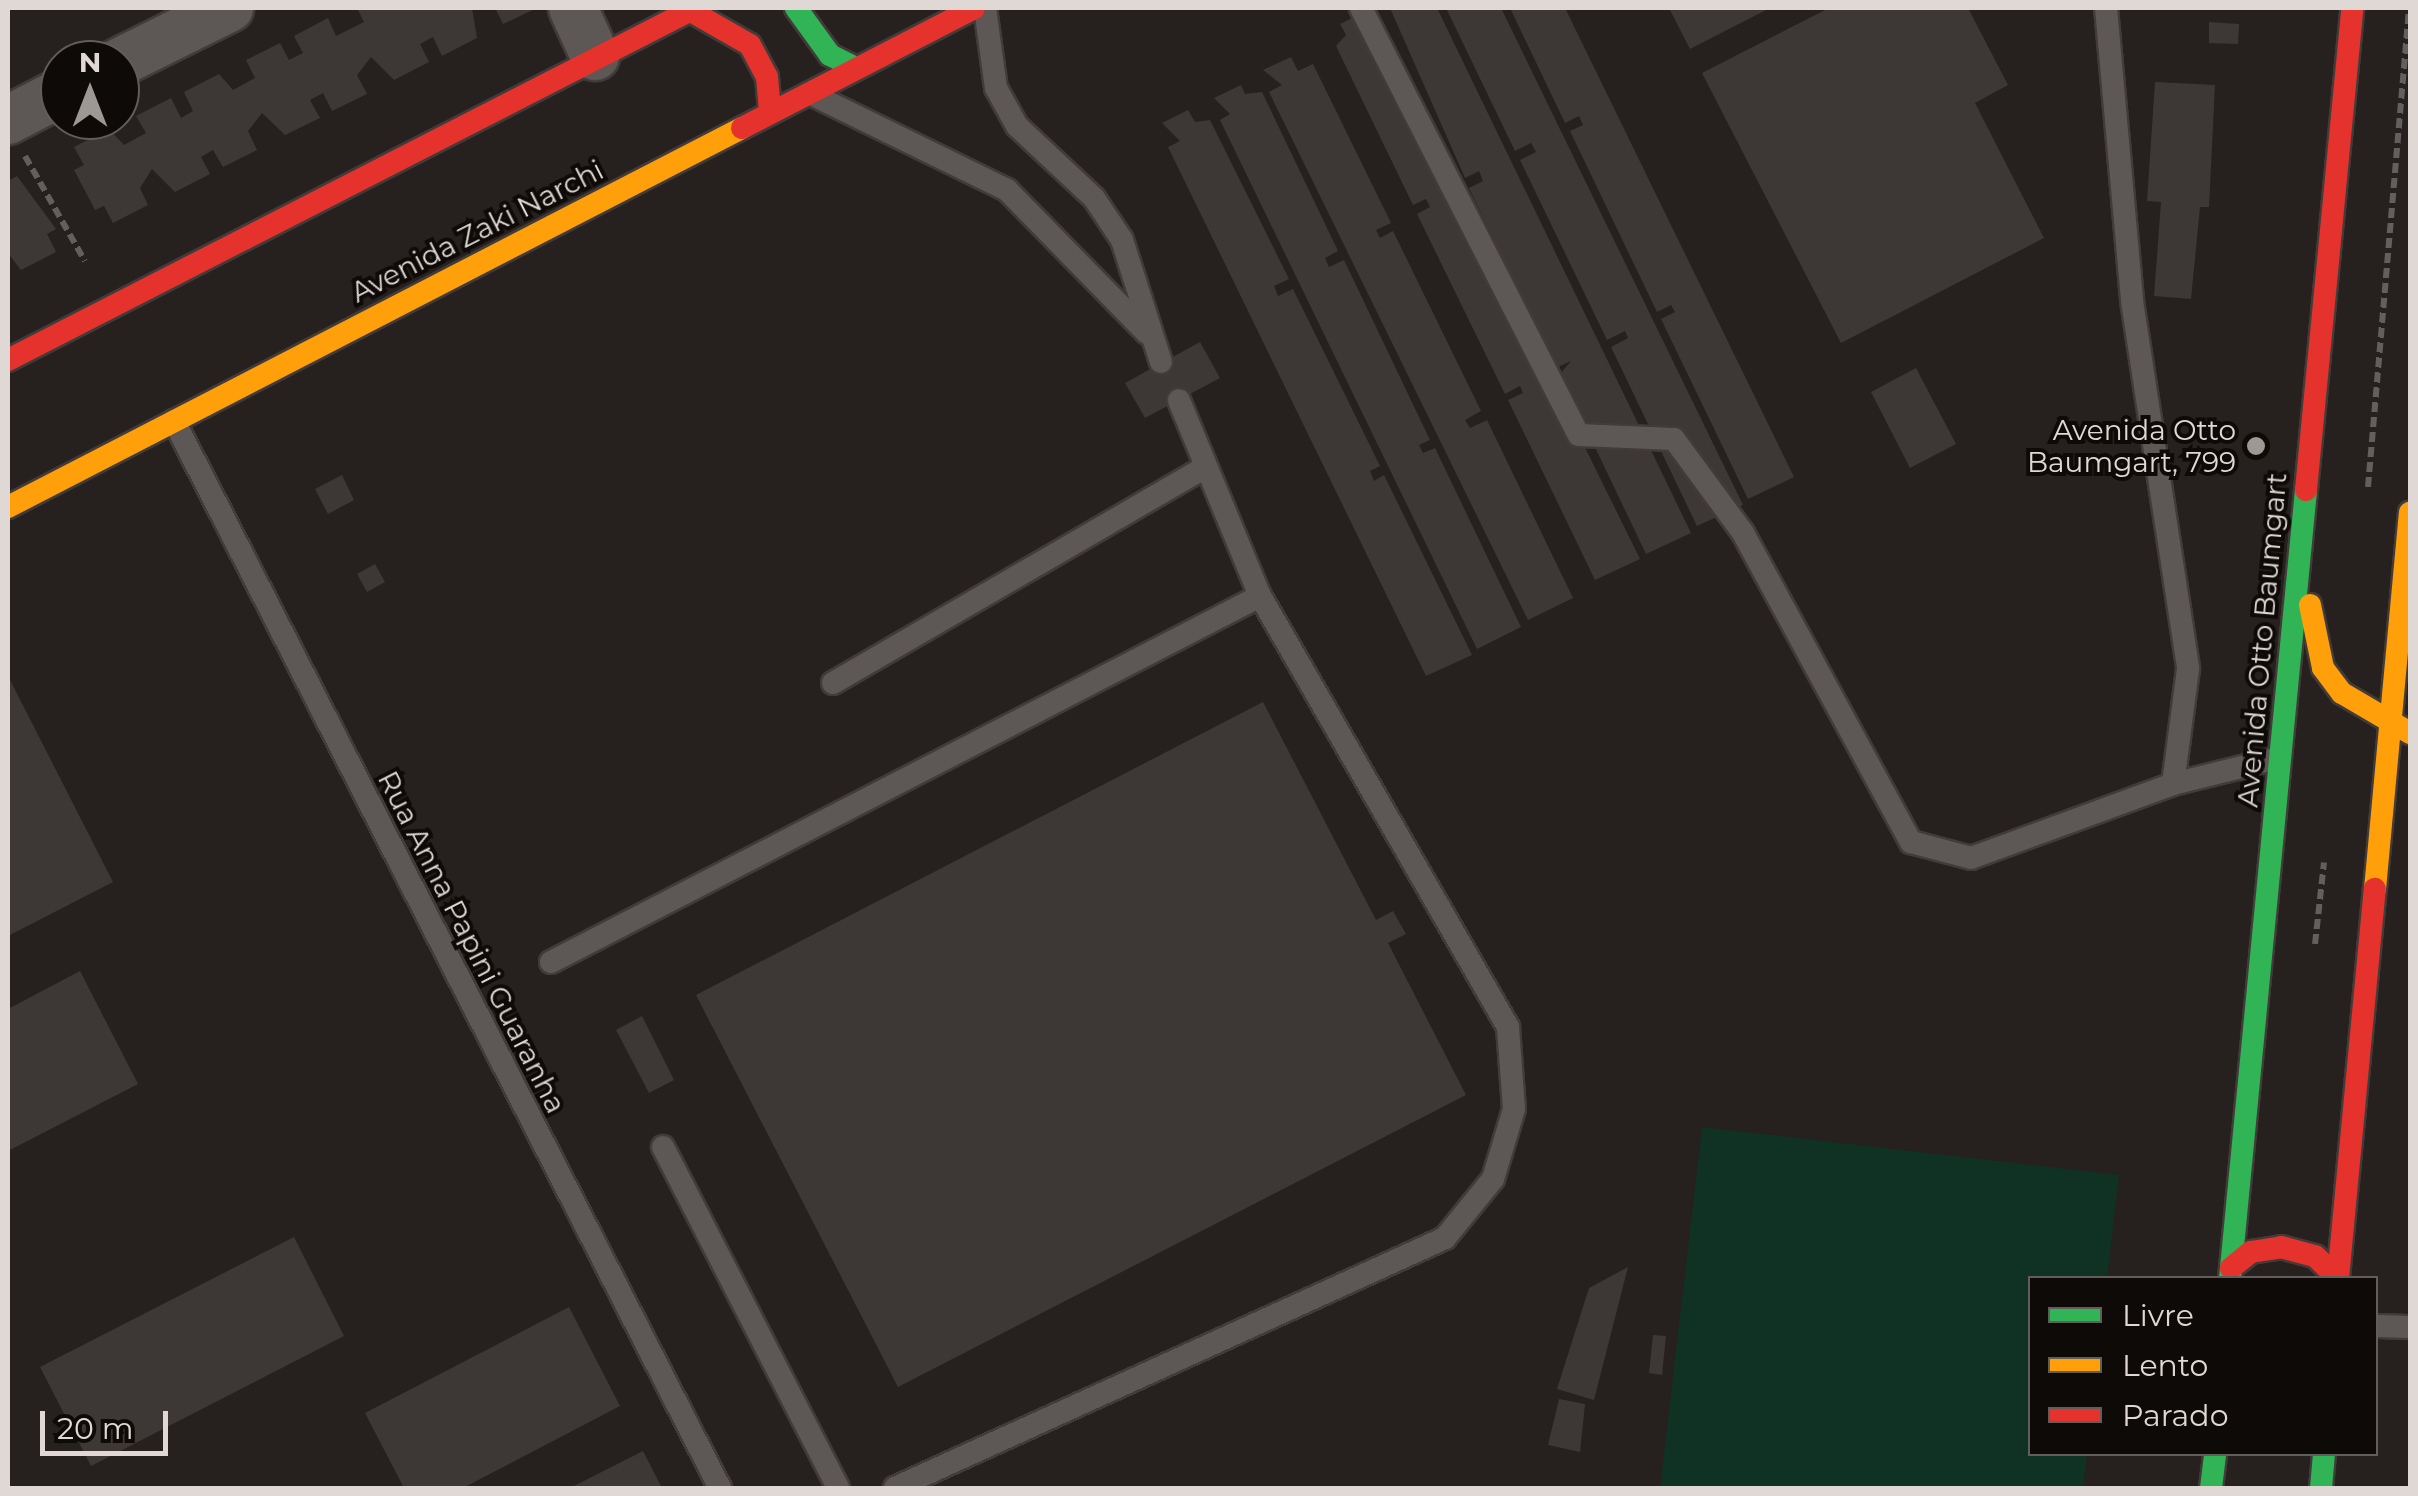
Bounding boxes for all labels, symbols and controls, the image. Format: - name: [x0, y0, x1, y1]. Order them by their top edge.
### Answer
- north arrow: [40, 40, 140, 140]
- text: N: [79, 45, 101, 79]
- street label: Avenida Zaki Narchi: [345, 153, 609, 309]
- place label: Avenida Otto Baumgart, 799: [2027, 413, 2236, 479]
- marker: Avenida Otto Baumgart, 799: [2245, 435, 2267, 457]
- street label: Avenida Otto Baumgart: [2231, 471, 2293, 809]
- street label: Rua Anna Papini Guaranha: [371, 765, 573, 1119]
- legend: [2028, 1276, 2378, 1456]
- text: Livre: [2122, 1297, 2194, 1334]
- text: Lento: [2122, 1347, 2208, 1384]
- scale bar: [45, 1391, 172, 1453]
- text: Parado: [2122, 1397, 2228, 1434]
- text: 20 m: [57, 1410, 134, 1447]

